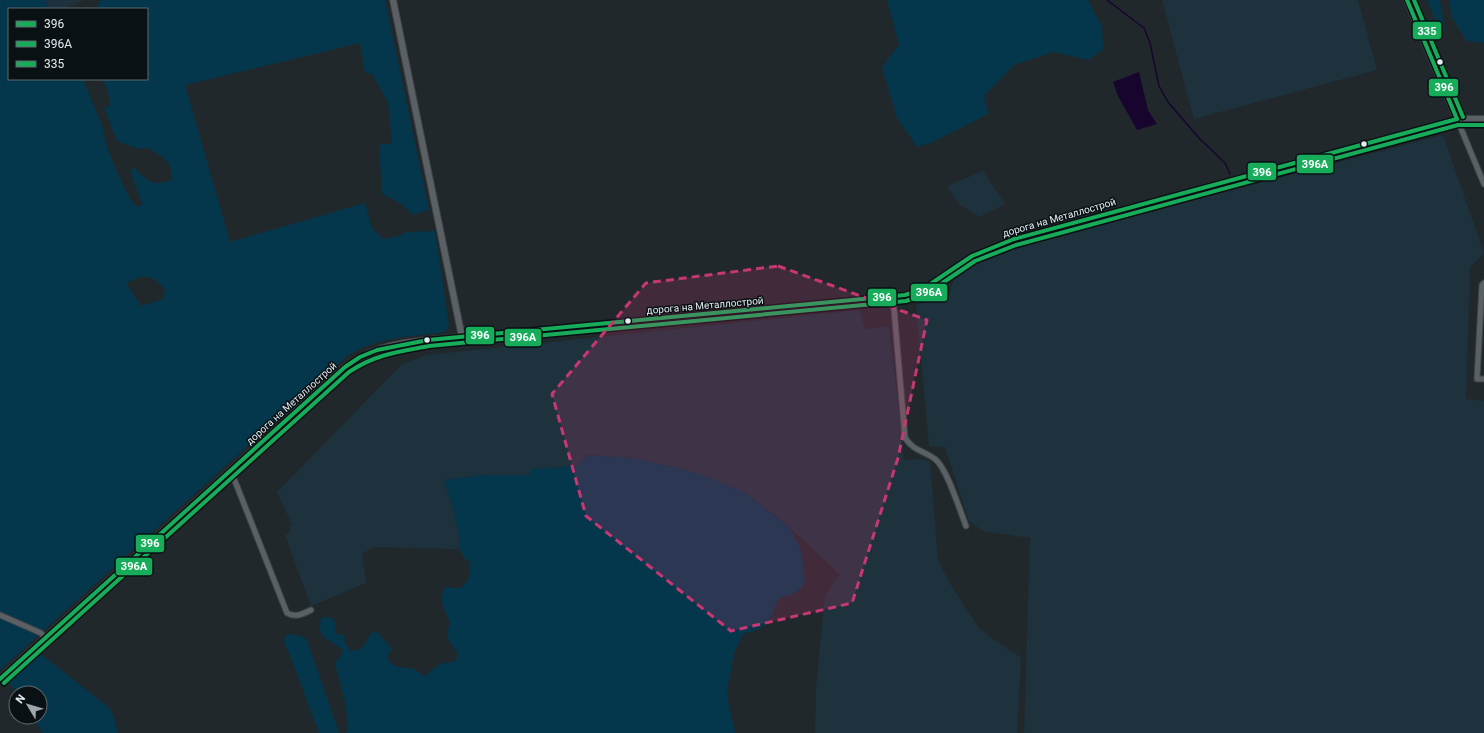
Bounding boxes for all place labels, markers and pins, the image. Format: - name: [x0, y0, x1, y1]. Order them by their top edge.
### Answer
- unlabelled marker: [1435, 57, 1445, 67]
- unlabelled marker: [1359, 139, 1369, 149]
- unlabelled marker: [623, 316, 633, 326]
- unlabelled marker: [422, 335, 432, 345]

